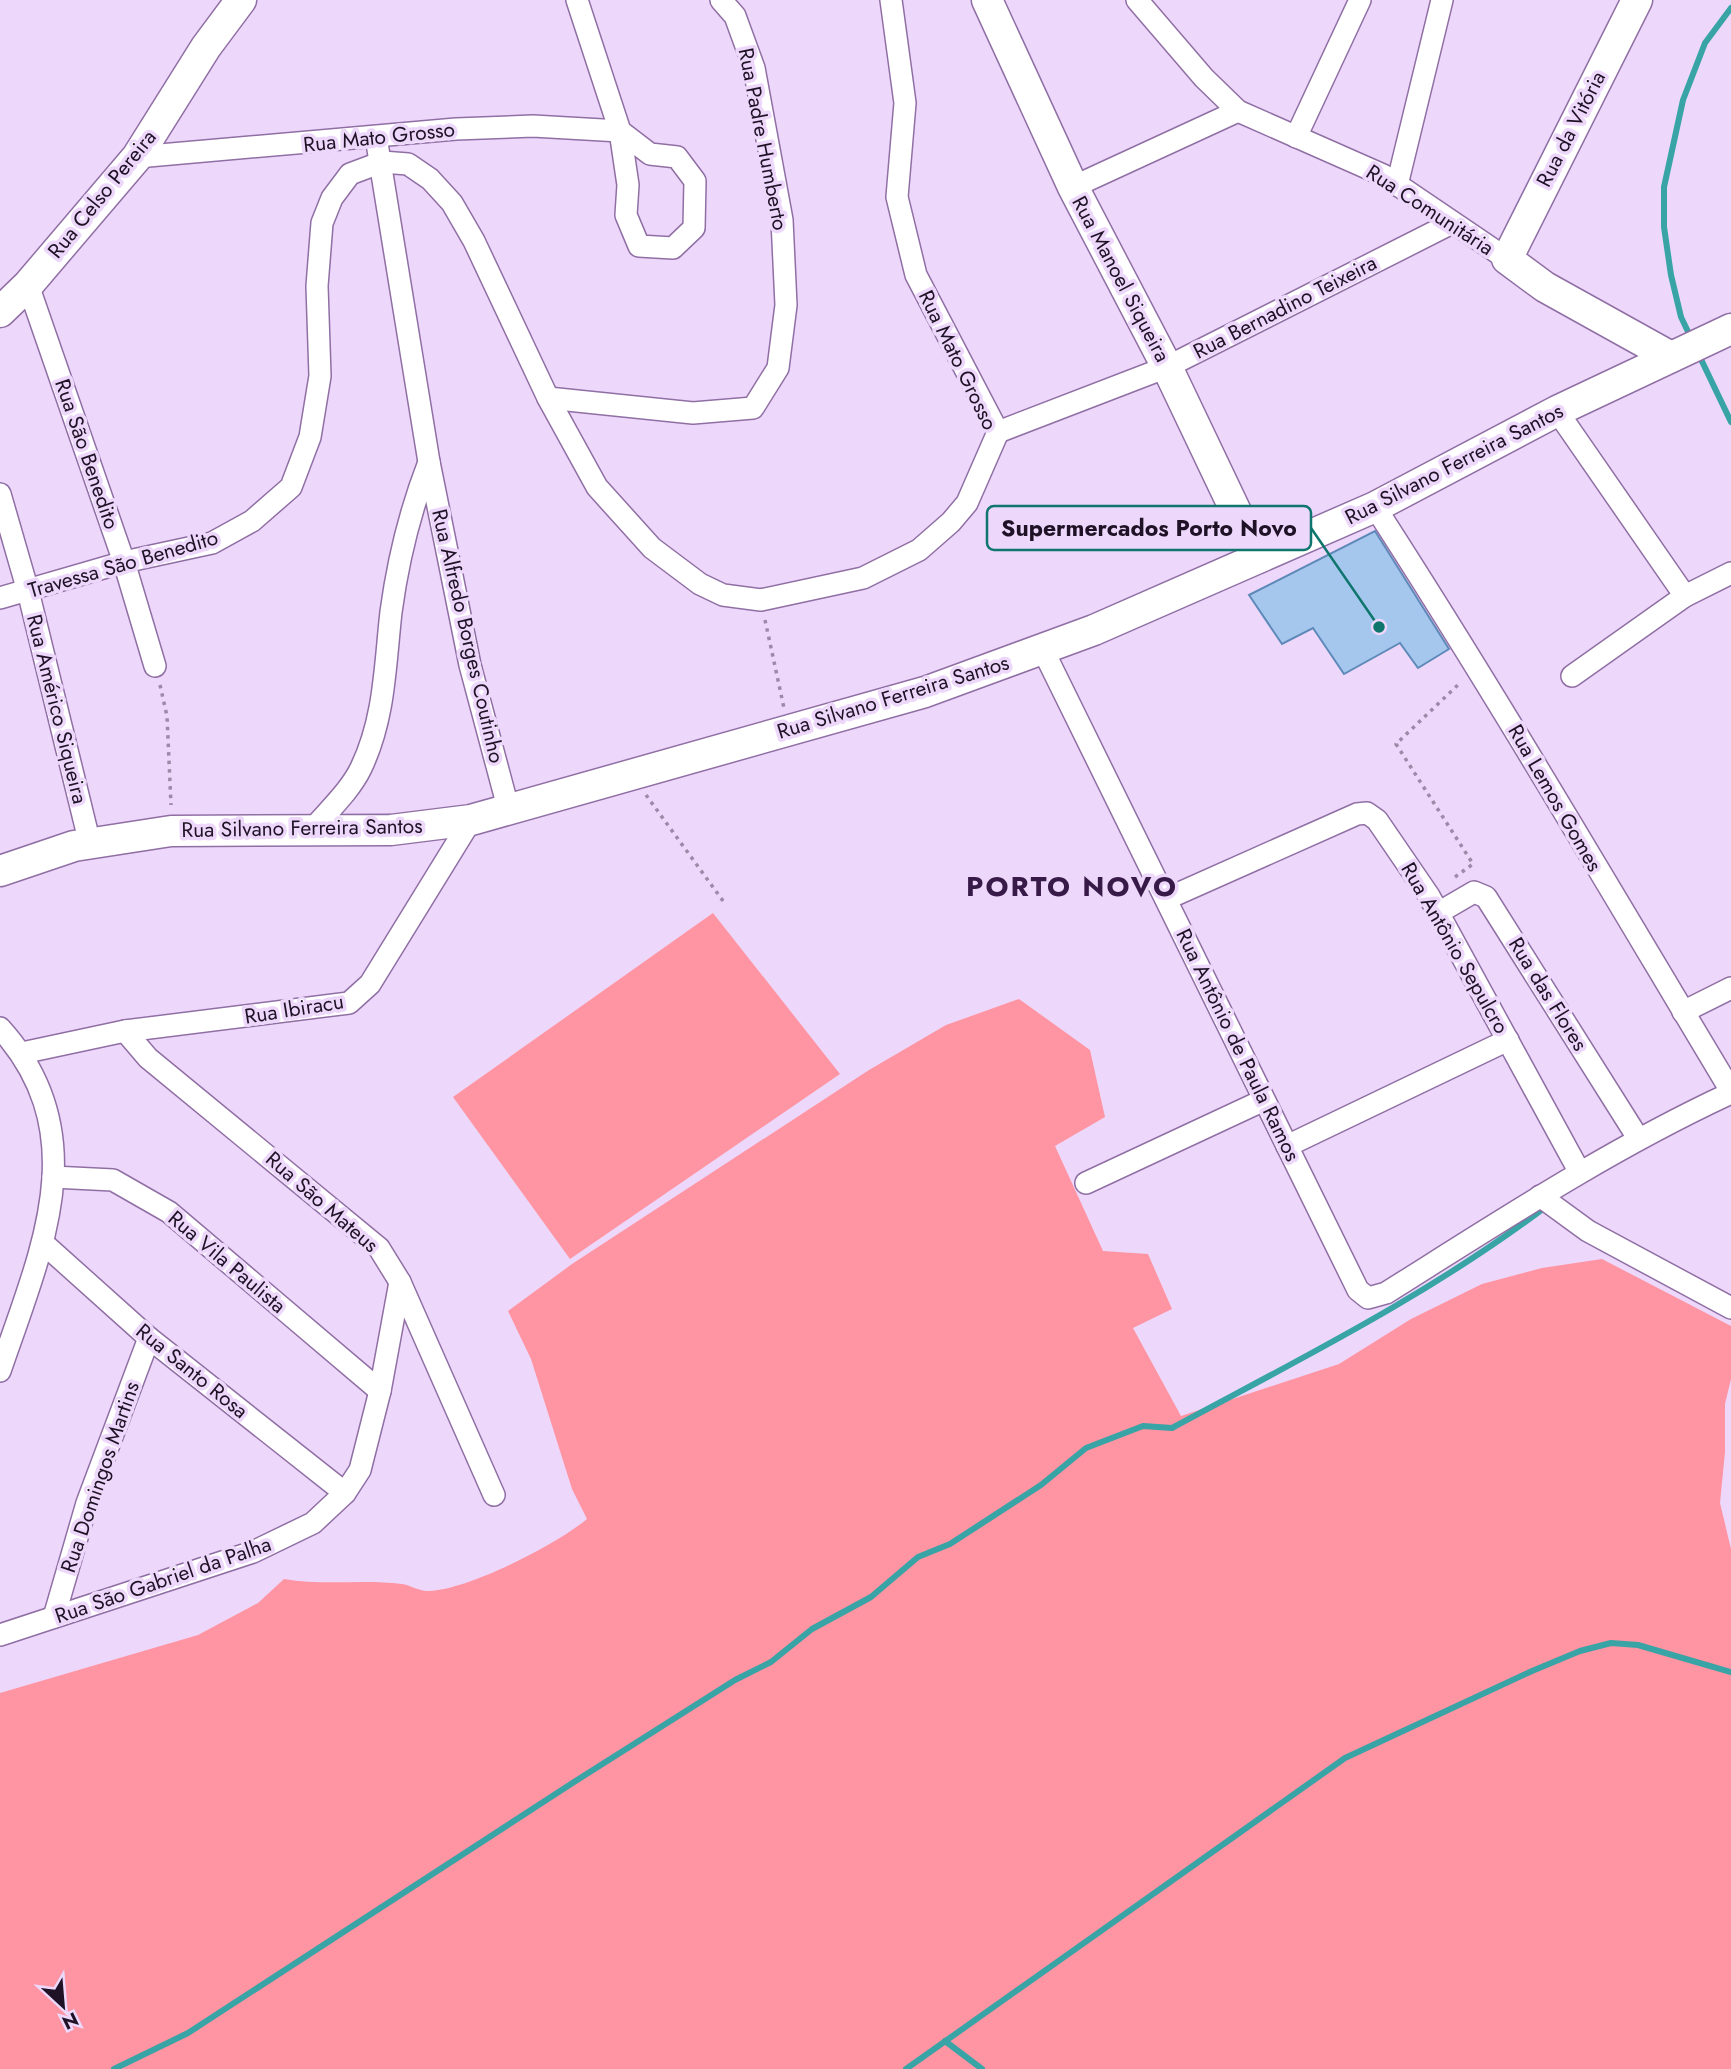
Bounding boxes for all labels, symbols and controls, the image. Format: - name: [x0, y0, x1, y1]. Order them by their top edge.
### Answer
- street label: Rua Padre Humberto: [731, 45, 795, 233]
- street label: Rua da Vitória: [1529, 66, 1613, 192]
- street label: Rua Mato Grosso: [302, 114, 456, 160]
- street label: Rua Celso Pereira: [41, 123, 163, 265]
- street label: Rua Comunitária: [1360, 157, 1500, 263]
- street label: Rua Manoel Siqueira: [1064, 191, 1178, 367]
- street label: Rua Bernadino Teixeira: [1188, 248, 1382, 366]
- street label: Rua Mato Grosso: [911, 285, 1005, 435]
- street label: Rua São Benedito: [47, 375, 127, 533]
- street label: Rua Silvano Ferreira Santos: [1340, 396, 1568, 532]
- street label: Rua Alfredo Borges Coutinho: [424, 506, 512, 766]
- callout: Supermercados Porto Novo: [987, 506, 1311, 550]
- text: Supermercados Porto Novo: [1001, 511, 1297, 545]
- street label: Travessa São Benedito: [25, 523, 221, 605]
- street label: Rua Américo Siqueira: [19, 611, 95, 807]
- street label: Rua Silvano Ferreira Santos: [773, 647, 1013, 747]
- street label: Rua Lemos Gomes: [1501, 719, 1609, 877]
- street label: Rua Silvano Ferreira Santos: [181, 811, 423, 845]
- street label: Rua Antônio Sepulcro: [1394, 857, 1516, 1039]
- district label: PORTO NOVO: [966, 866, 1178, 907]
- street label: Rua Antônio de Paula Ramos: [1169, 924, 1307, 1166]
- street label: Rua das Flores: [1501, 931, 1595, 1057]
- street label: Rua Ibiracu: [242, 986, 346, 1032]
- street label: Rua São Mateus: [259, 1144, 385, 1260]
- street label: Rua Vila Paulista: [162, 1204, 292, 1320]
- street label: Rua Santo Rosa: [130, 1316, 254, 1426]
- street label: Rua Domingos Martins: [53, 1377, 147, 1577]
- street label: Rua São Gabriel da Palha: [51, 1529, 275, 1631]
- north arrow: [28, 1971, 98, 2041]
- text: N: [58, 2005, 83, 2036]

